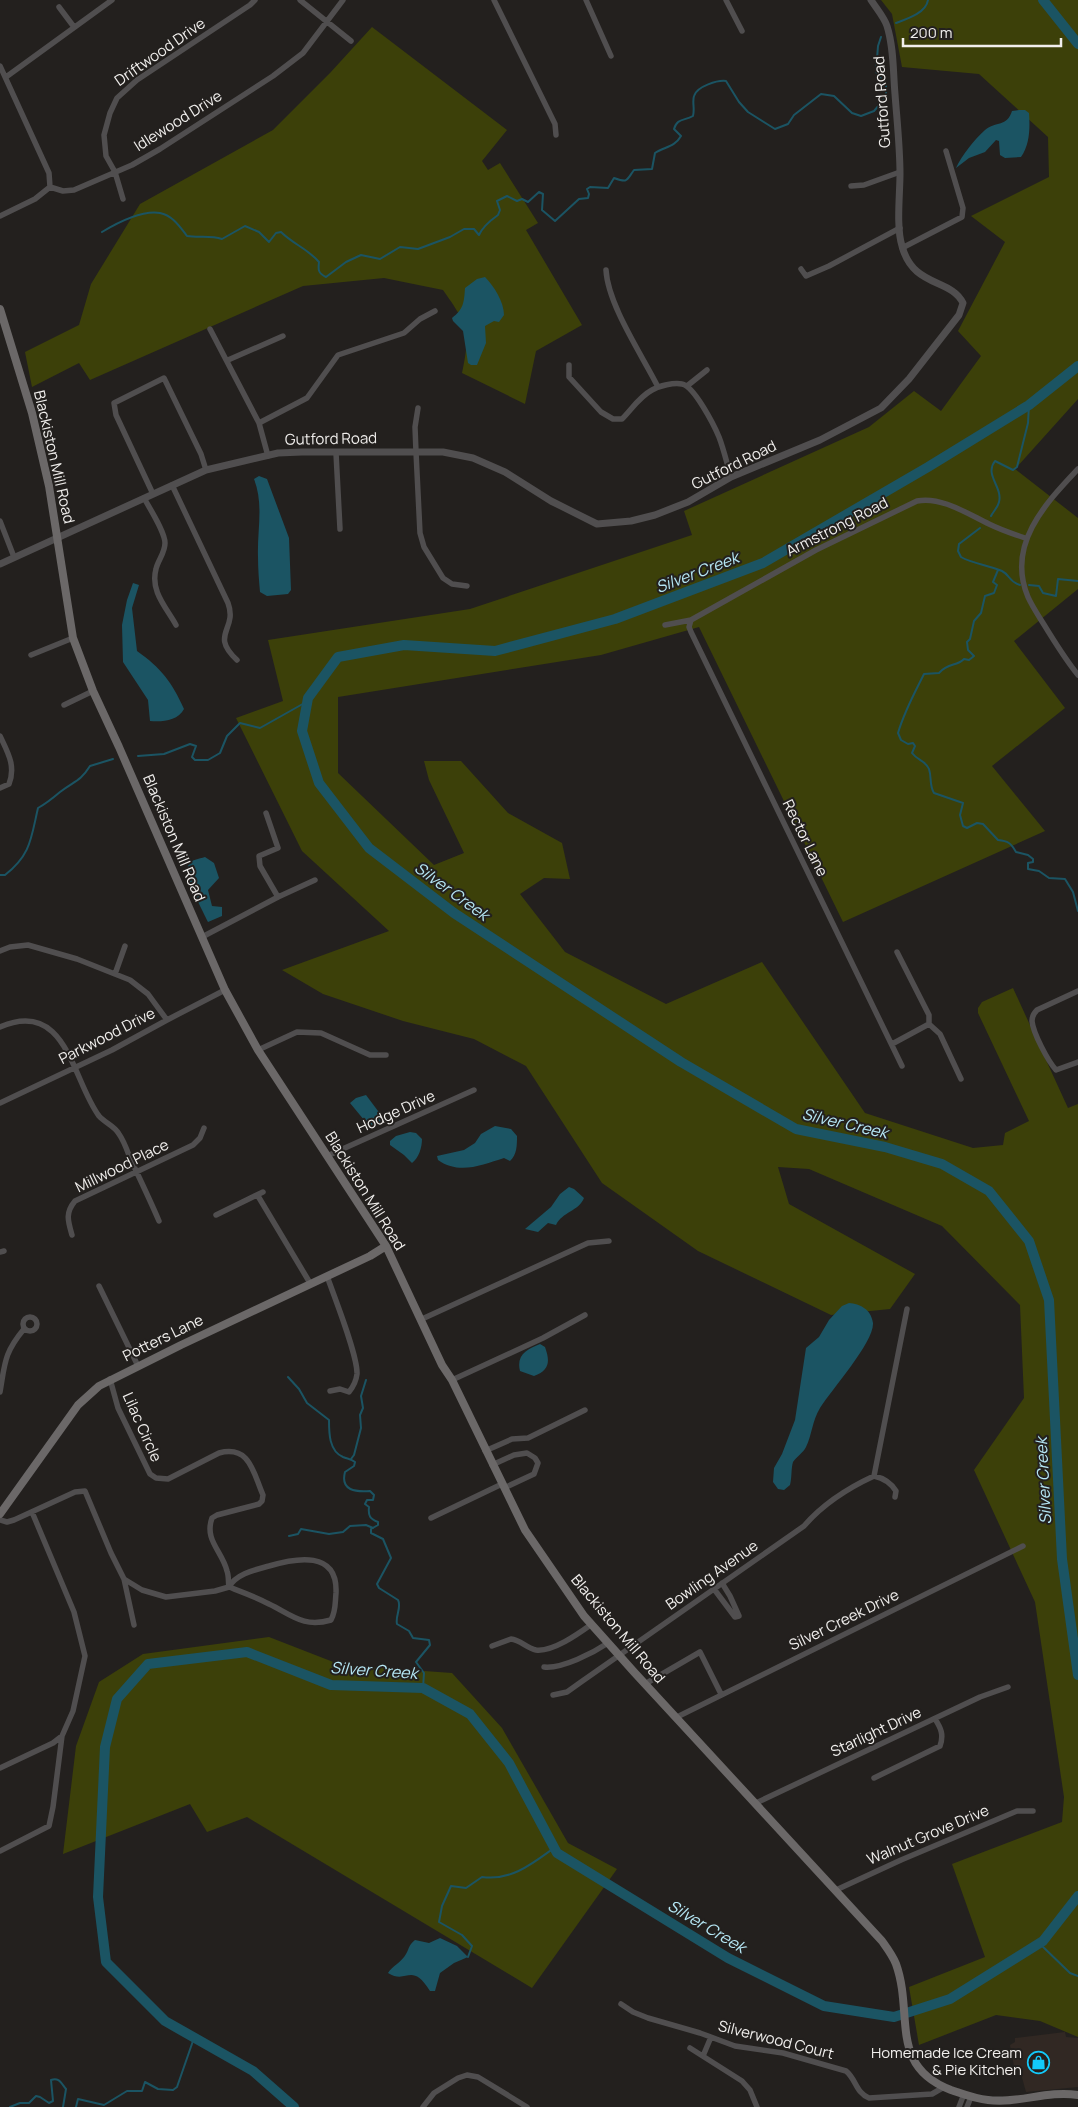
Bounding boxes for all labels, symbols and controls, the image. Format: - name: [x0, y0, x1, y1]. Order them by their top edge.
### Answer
- street label: Driftwood Drive: [110, 12, 209, 91]
- scale bar: [903, 15, 1060, 47]
- text: 200 m: [910, 22, 953, 43]
- street label: Gutford Road: [868, 55, 895, 149]
- street label: Idlewood Drive: [130, 85, 226, 156]
- street label: Blackiston Mill Road: [29, 388, 80, 526]
- street label: Gutford Road: [285, 427, 377, 450]
- street label: Gutford Road: [688, 435, 780, 494]
- street label: Armstrong Road: [782, 492, 891, 561]
- water label: Silver Creek: [652, 545, 744, 598]
- street label: Blackiston Mill Road: [138, 771, 211, 905]
- street label: Rector Lane: [778, 796, 833, 880]
- water label: Silver Creek: [410, 856, 495, 927]
- street label: Parkwood Drive: [55, 1002, 159, 1069]
- street label: Hodge Drive: [353, 1085, 439, 1138]
- water label: Silver Creek: [800, 1102, 892, 1144]
- street label: Blackiston Mill Road: [320, 1127, 410, 1254]
- street label: Millwood Place: [71, 1134, 172, 1197]
- street label: Potters Lane: [119, 1309, 207, 1366]
- street label: Lilac Circle: [118, 1389, 167, 1465]
- water label: Silver Creek: [1030, 1435, 1056, 1525]
- street label: Bowling Avenue: [661, 1535, 762, 1614]
- street label: Blackiston Mill Road: [567, 1570, 670, 1688]
- street label: Silver Creek Drive: [785, 1584, 902, 1655]
- water label: Silver Creek: [330, 1656, 420, 1684]
- street label: Starlight Drive: [827, 1701, 925, 1762]
- street label: Walnut Grove Drive: [864, 1799, 992, 1870]
- water label: Silver Creek: [664, 1894, 752, 1959]
- street label: Silverwood Court: [716, 2015, 836, 2064]
- place label: Homemade Ice Cream & Pie Kitchen: [871, 2042, 1022, 2080]
- shop icon: Homemade Ice Cream & Pie Kitchen: [1026, 2050, 1050, 2074]

